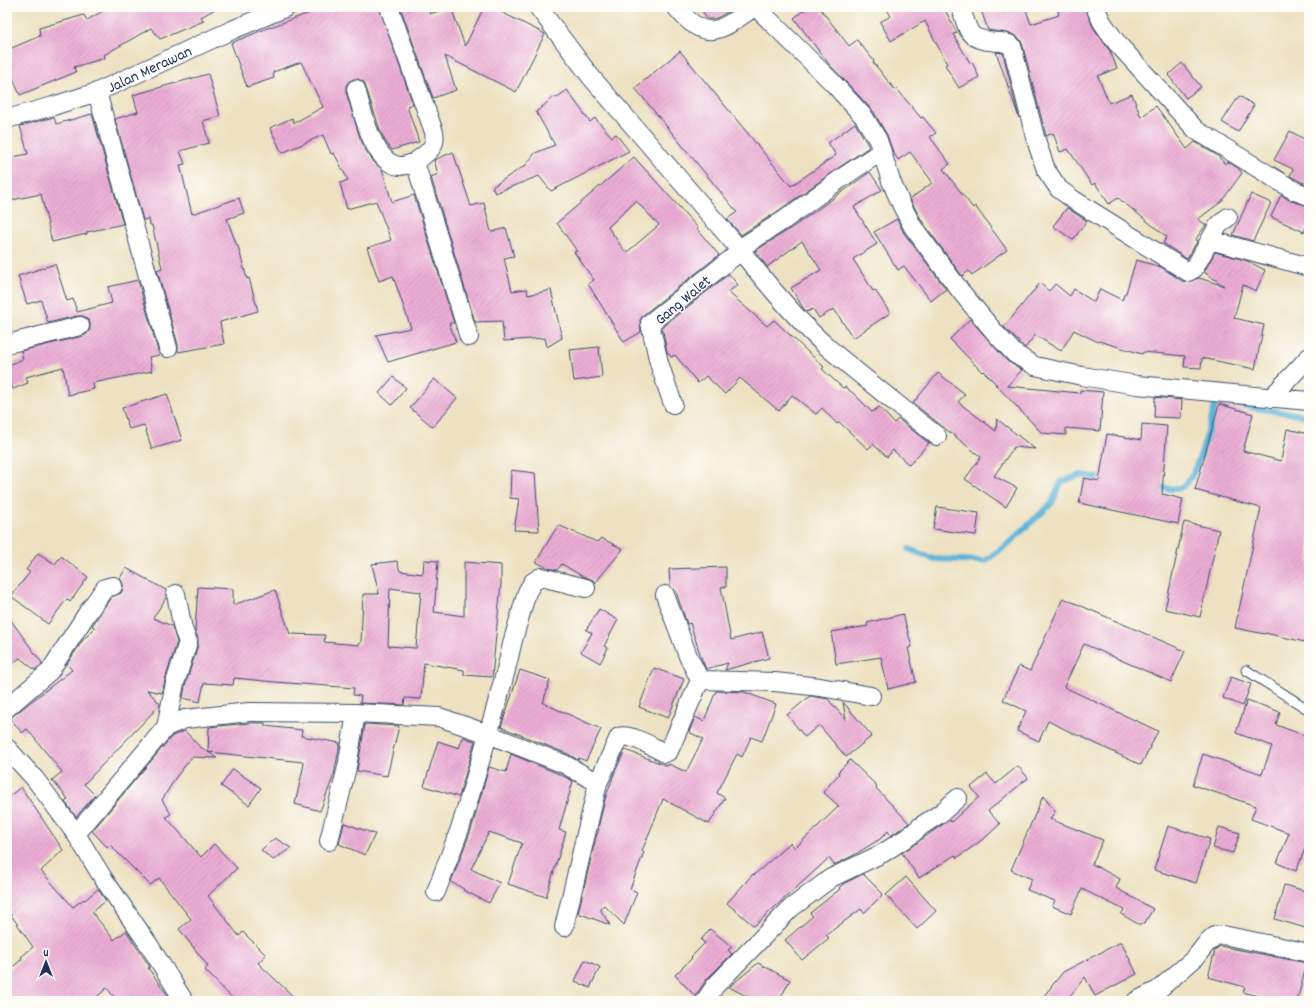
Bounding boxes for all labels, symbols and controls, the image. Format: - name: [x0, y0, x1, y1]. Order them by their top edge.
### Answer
- street label: Jalan Merawan: [104, 41, 196, 100]
- street label: Gang Walet: [651, 270, 717, 331]
- north arrow: [26, 942, 66, 982]
- text: U: [43, 946, 49, 962]

